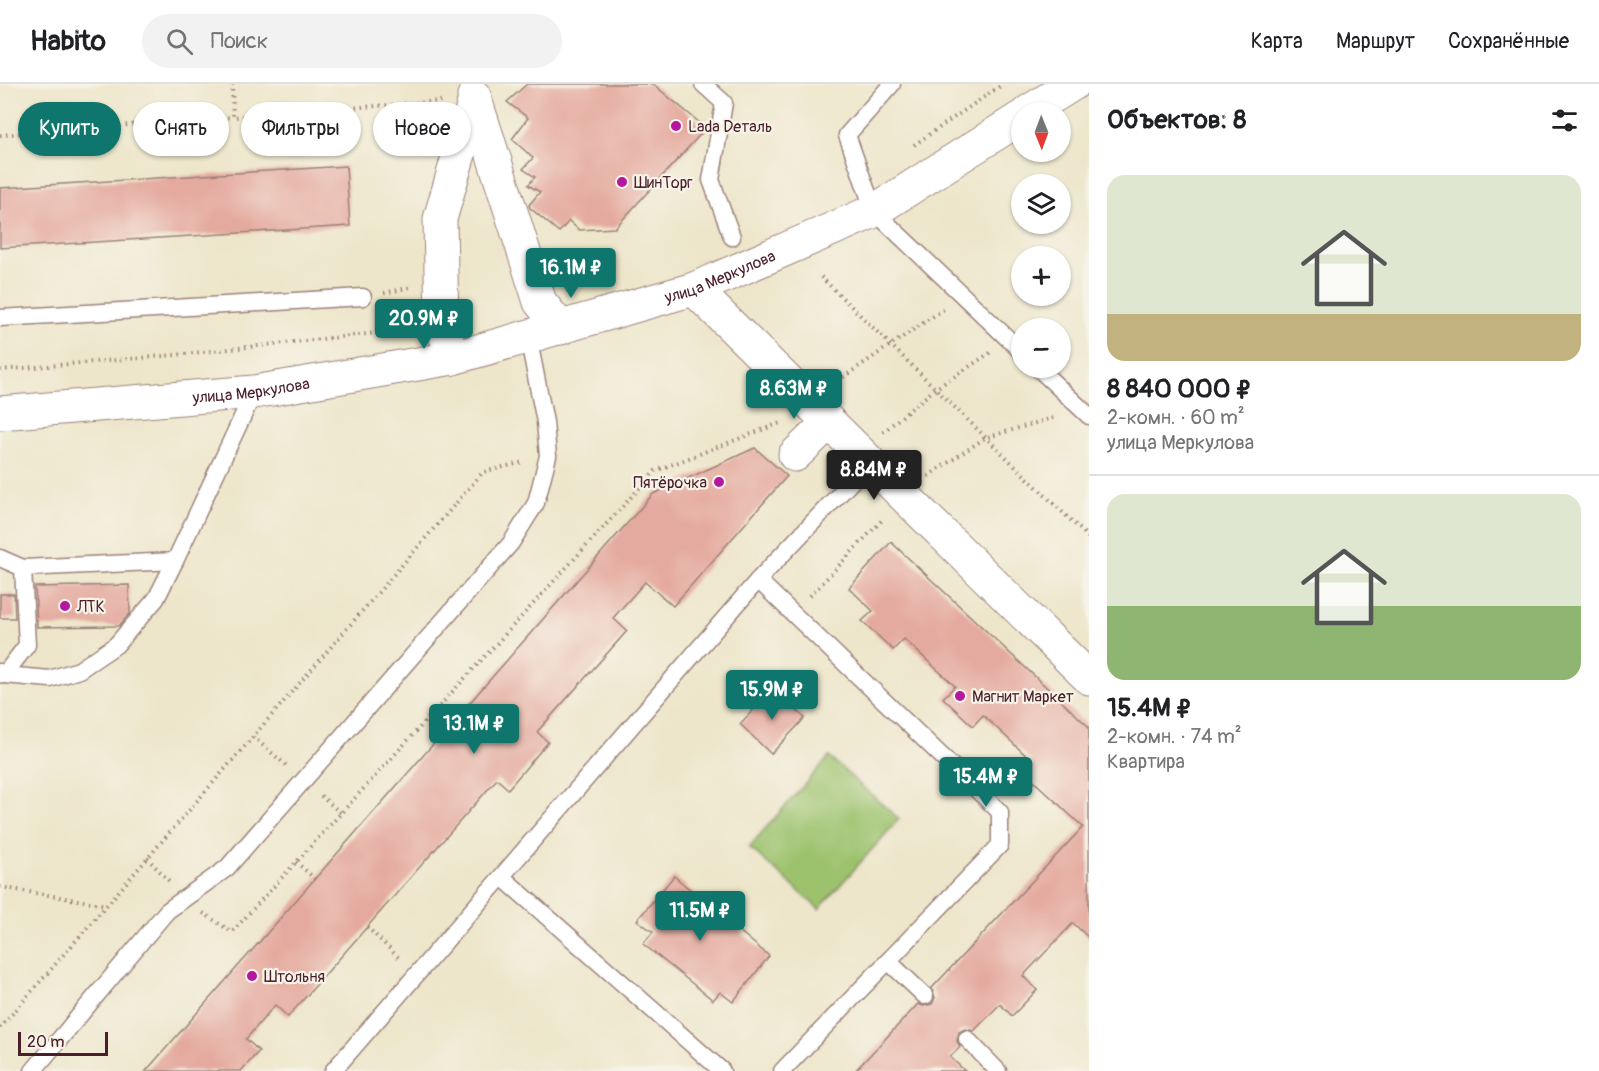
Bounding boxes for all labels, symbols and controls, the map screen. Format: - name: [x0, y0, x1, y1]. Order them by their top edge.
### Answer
- search box: [142, 14, 562, 68]
- text: Habito: [30, 24, 106, 59]
- icon: search: [163, 25, 196, 58]
- text: Поиск: [211, 27, 268, 55]
- text: Карта: [1251, 28, 1303, 55]
- text: Маршрут: [1336, 28, 1415, 55]
- text: Сохранённые: [1448, 28, 1569, 55]
- chip: Купить: [18, 102, 121, 156]
- chip: Снять: [133, 102, 229, 156]
- chip: Фильтры: [241, 102, 361, 156]
- chip: Новое: [373, 102, 471, 156]
- north arrow: [1011, 102, 1071, 162]
- map controls: [1011, 102, 1071, 378]
- text: Объектов: 8: [1107, 104, 1246, 136]
- icon: filters: [1548, 104, 1581, 137]
- place label: Lada Dеталь: [688, 117, 772, 137]
- marker: Lada Dеталь: [669, 119, 683, 133]
- place label: ШинТорг: [634, 173, 693, 193]
- button: layers: [1011, 174, 1071, 234]
- marker: ШинТорг: [615, 175, 629, 189]
- icon: home: [1290, 214, 1398, 322]
- street label: улица Меркулова: [661, 246, 779, 308]
- button: +: [1011, 246, 1071, 306]
- pin: 16.1M ₽: [516, 248, 626, 299]
- text: 16.1M ₽: [540, 255, 602, 280]
- pin: 20.9M ₽: [369, 299, 479, 350]
- text: 20.9M ₽: [389, 306, 459, 331]
- button: −: [1011, 318, 1071, 378]
- pin: 8.63M ₽: [739, 369, 849, 420]
- text: 8 840 000 ₽: [1107, 373, 1252, 405]
- street label: улица Меркулова: [191, 374, 311, 408]
- text: 8.63M ₽: [760, 376, 828, 401]
- text: 2-комн. · 60 m²: [1107, 405, 1245, 430]
- text: улица Меркулова: [1107, 430, 1254, 455]
- pin: 8.84M ₽: [819, 450, 929, 501]
- text: 8.84M ₽: [841, 457, 907, 482]
- place label: Пятёрочка: [633, 473, 707, 493]
- marker: Пятёрочка: [712, 475, 726, 489]
- icon: home: [1290, 533, 1398, 641]
- place label: ЛТК: [76, 597, 105, 617]
- marker: ЛТК: [58, 599, 72, 613]
- pin: 15.9M ₽: [717, 670, 827, 721]
- text: 15.9M ₽: [740, 677, 804, 702]
- place label: Магнит Маркет: [972, 687, 1074, 707]
- marker: Магнит Маркет: [953, 689, 967, 703]
- text: 15.4M ₽: [1107, 692, 1192, 724]
- pin: 13.1M ₽: [419, 704, 529, 755]
- text: 13.1M ₽: [443, 711, 505, 736]
- text: 2-комн. · 74 m²: [1107, 724, 1242, 749]
- text: Квартира: [1107, 749, 1185, 774]
- pin: 15.4M ₽: [931, 757, 1041, 808]
- text: 15.4M ₽: [953, 764, 1019, 789]
- pin: 11.5M ₽: [645, 891, 755, 942]
- text: 11.5M ₽: [669, 898, 731, 923]
- place label: Штольня: [264, 967, 325, 987]
- marker: Штольня: [245, 969, 259, 983]
- scale bar: [18, 1029, 108, 1056]
- text: 20 m: [27, 1032, 65, 1052]

